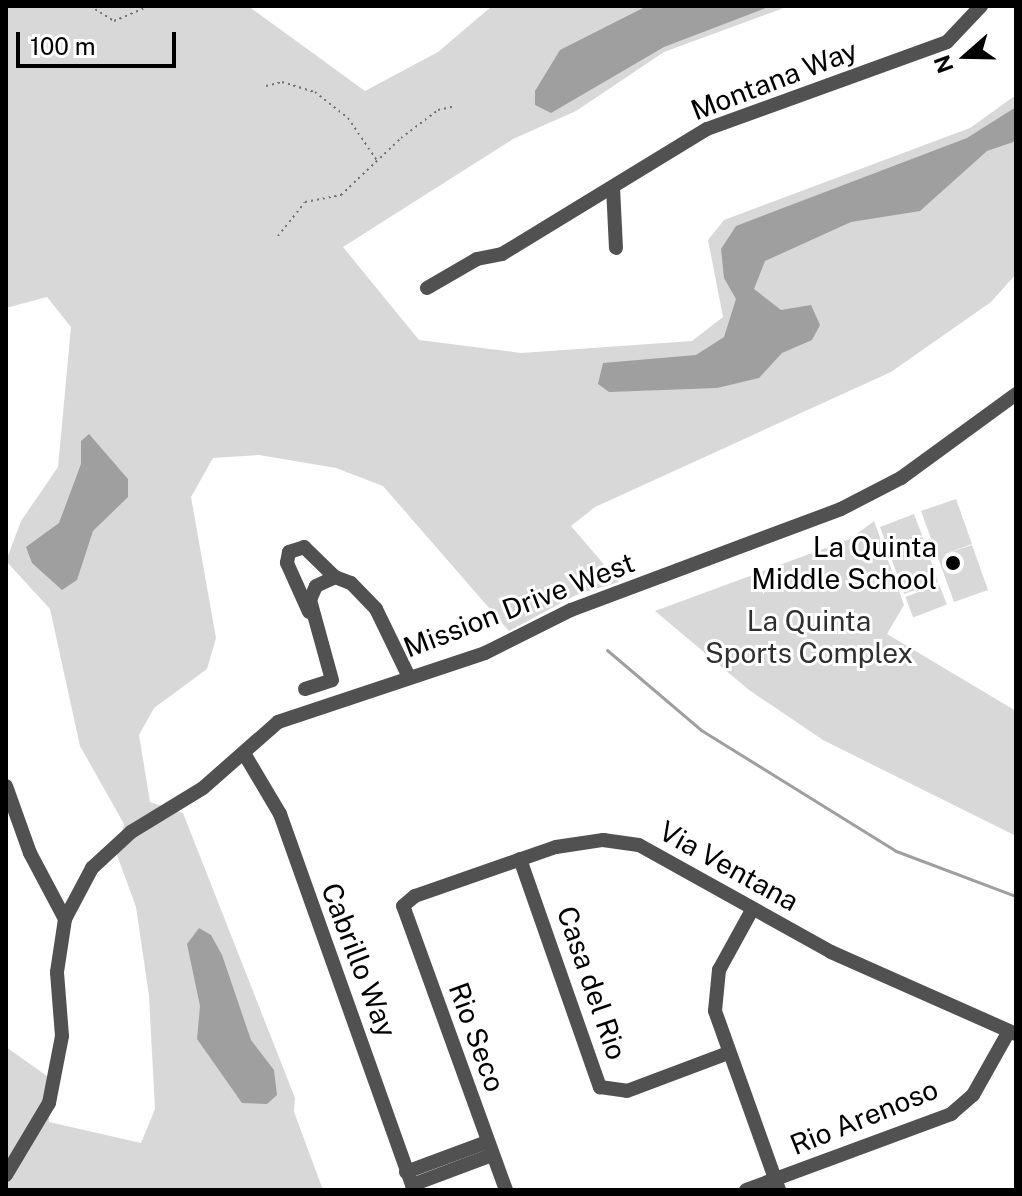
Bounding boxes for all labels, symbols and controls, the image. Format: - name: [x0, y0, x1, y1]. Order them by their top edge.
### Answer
- scale bar: [20, 16, 180, 66]
- north arrow: [926, 16, 1006, 96]
- text: 100 m: [30, 32, 96, 60]
- street label: Montana Way: [686, 33, 862, 127]
- text: N: [928, 52, 959, 77]
- place label: La Quinta Middle School: [751, 530, 937, 596]
- street label: Mission Drive West: [398, 545, 640, 665]
- marker: La Quinta Middle School: [944, 554, 962, 572]
- park label: La Quinta Sports Complex: [705, 604, 913, 670]
- street label: Via Ventana: [653, 814, 805, 918]
- street label: Cabrillo Way: [314, 878, 404, 1042]
- street label: Casa del Rio: [550, 902, 634, 1064]
- street label: Rio Seco: [442, 978, 512, 1096]
- street label: Rio Arenoso: [785, 1072, 943, 1162]

